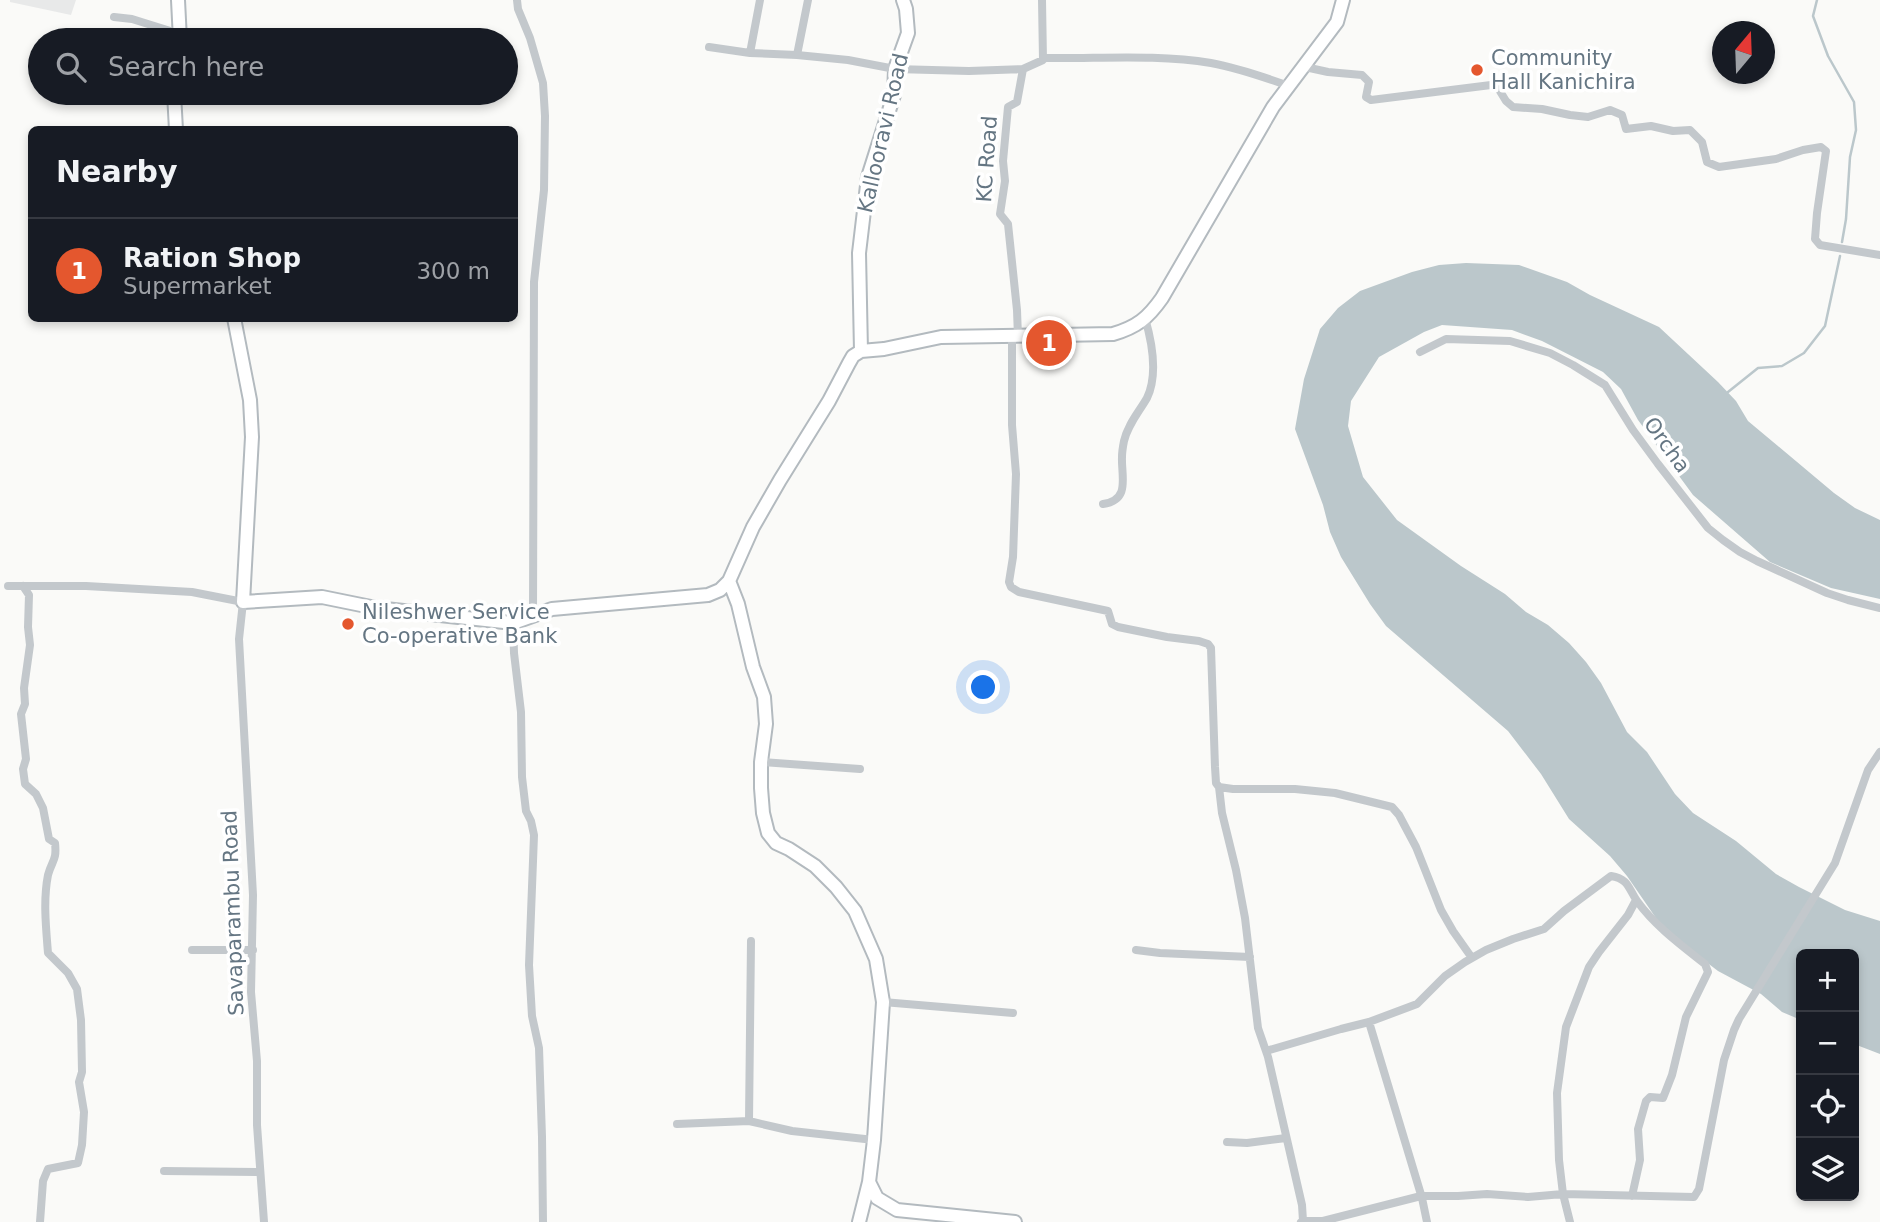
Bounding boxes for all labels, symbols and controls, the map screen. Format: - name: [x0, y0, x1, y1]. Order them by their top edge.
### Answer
- north arrow: [1712, 21, 1775, 84]
- search box: [28, 28, 518, 105]
- place label: Community Hall Kanichira: [1491, 46, 1636, 94]
- icon: search: [52, 48, 90, 86]
- street label: Kallooravi Road: [853, 51, 913, 215]
- text: Search here: [108, 52, 264, 82]
- marker: Community Hall Kanichira: [1469, 62, 1485, 78]
- street label: KC Road: [972, 115, 1002, 203]
- text: Nearby: [56, 154, 178, 189]
- text: Ration Shop: [123, 243, 301, 273]
- text: 1: [71, 258, 87, 284]
- text: 300 m: [416, 258, 490, 284]
- text: Supermarket: [123, 273, 272, 299]
- pin: 1: [1026, 317, 1072, 369]
- street label: Orcha: [1639, 413, 1695, 477]
- place label: Nileshwer Service Co-operative Bank: [362, 600, 558, 648]
- marker: Nileshwer Service Co-operative Bank: [340, 616, 356, 632]
- your location: [966, 670, 1000, 704]
- street label: Savaparambu Road: [217, 810, 249, 1016]
- map controls: [1796, 949, 1859, 1201]
- button: +: [1796, 949, 1859, 1012]
- button: −: [1796, 1012, 1859, 1075]
- button: locate: [1796, 1075, 1859, 1138]
- button: layers: [1796, 1138, 1859, 1201]

